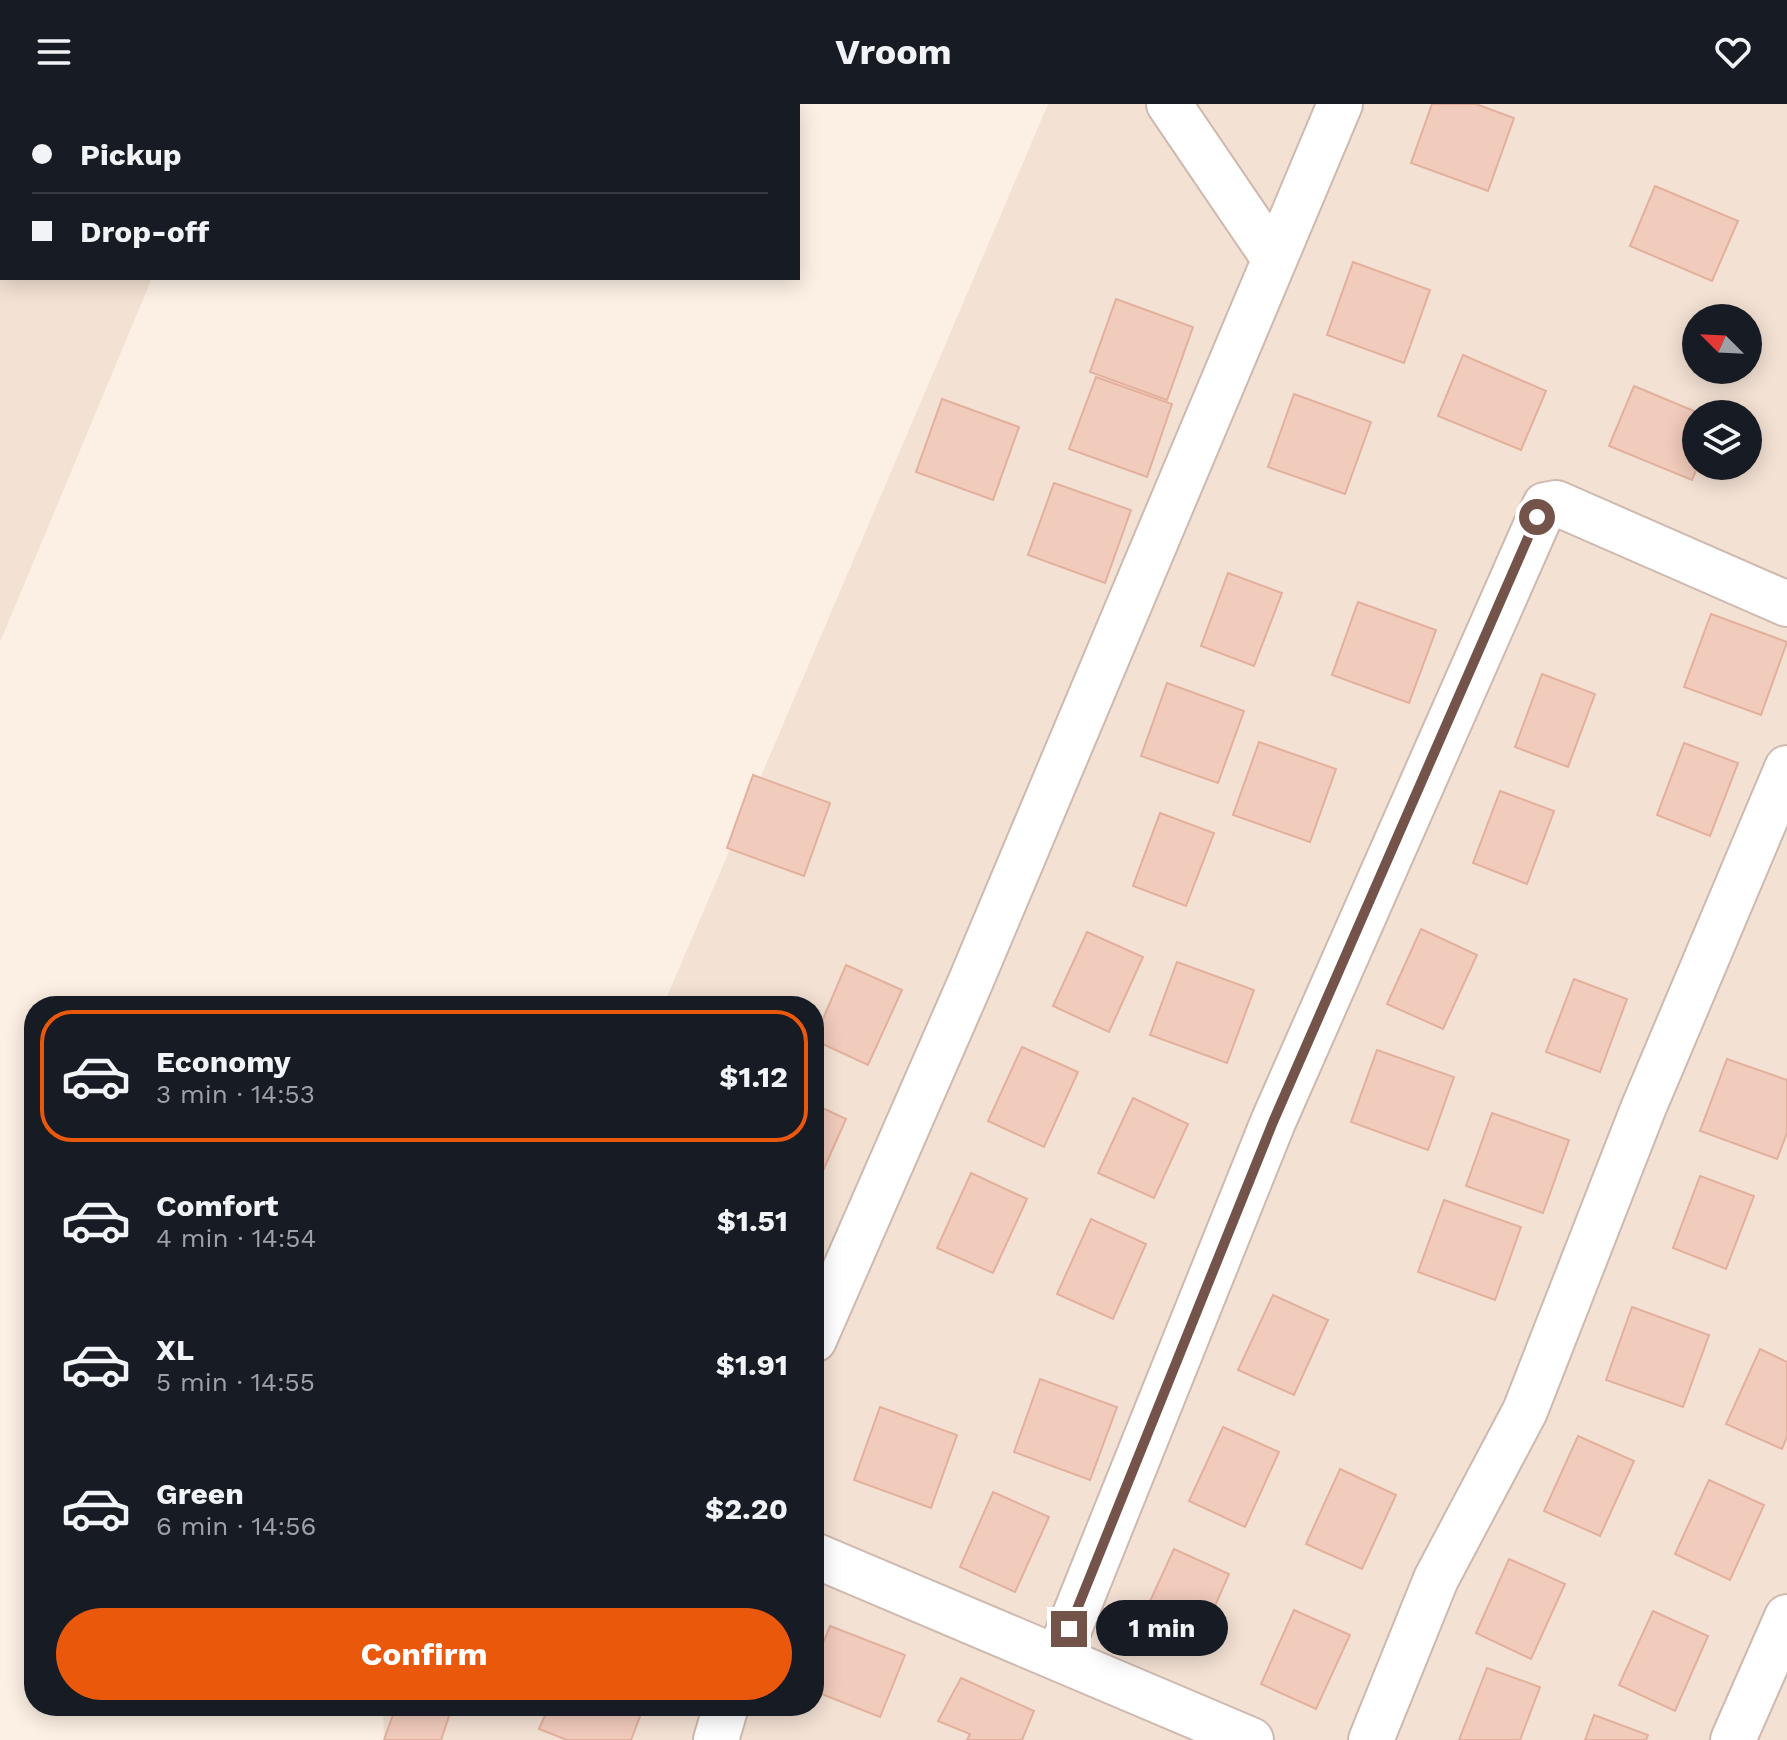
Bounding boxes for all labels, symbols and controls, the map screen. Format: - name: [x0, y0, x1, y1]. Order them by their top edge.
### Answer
- icon: menu: [32, 30, 76, 74]
- icon: heart: [1711, 30, 1755, 74]
- text: Vroom: [835, 31, 952, 73]
- text: Pickup: [80, 137, 182, 172]
- text: Drop-off: [80, 214, 209, 249]
- north arrow: [1682, 304, 1762, 384]
- map controls: [1682, 304, 1762, 480]
- button: layers: [1682, 400, 1762, 480]
- route start: [1519, 499, 1555, 535]
- icon: car: [60, 1040, 132, 1112]
- text: Economy: [156, 1044, 291, 1079]
- text: $1.12: [719, 1059, 788, 1094]
- text: 3 min · 14:53: [156, 1079, 315, 1109]
- icon: car: [60, 1184, 132, 1256]
- text: Comfort: [156, 1188, 278, 1223]
- text: $1.51: [717, 1203, 788, 1238]
- text: 4 min · 14:54: [156, 1223, 316, 1253]
- icon: car: [60, 1328, 132, 1400]
- text: XL: [156, 1332, 194, 1367]
- text: $1.91: [716, 1347, 788, 1382]
- text: 5 min · 14:55: [156, 1367, 315, 1397]
- icon: car: [60, 1472, 132, 1544]
- text: Green: [156, 1476, 244, 1511]
- text: $2.20: [705, 1491, 788, 1526]
- text: 6 min · 14:56: [156, 1511, 316, 1541]
- callout: 1 min: [1097, 1601, 1229, 1657]
- button: Confirm: [56, 1608, 792, 1700]
- route end: [1051, 1611, 1087, 1647]
- text: 1 min: [1129, 1613, 1195, 1643]

